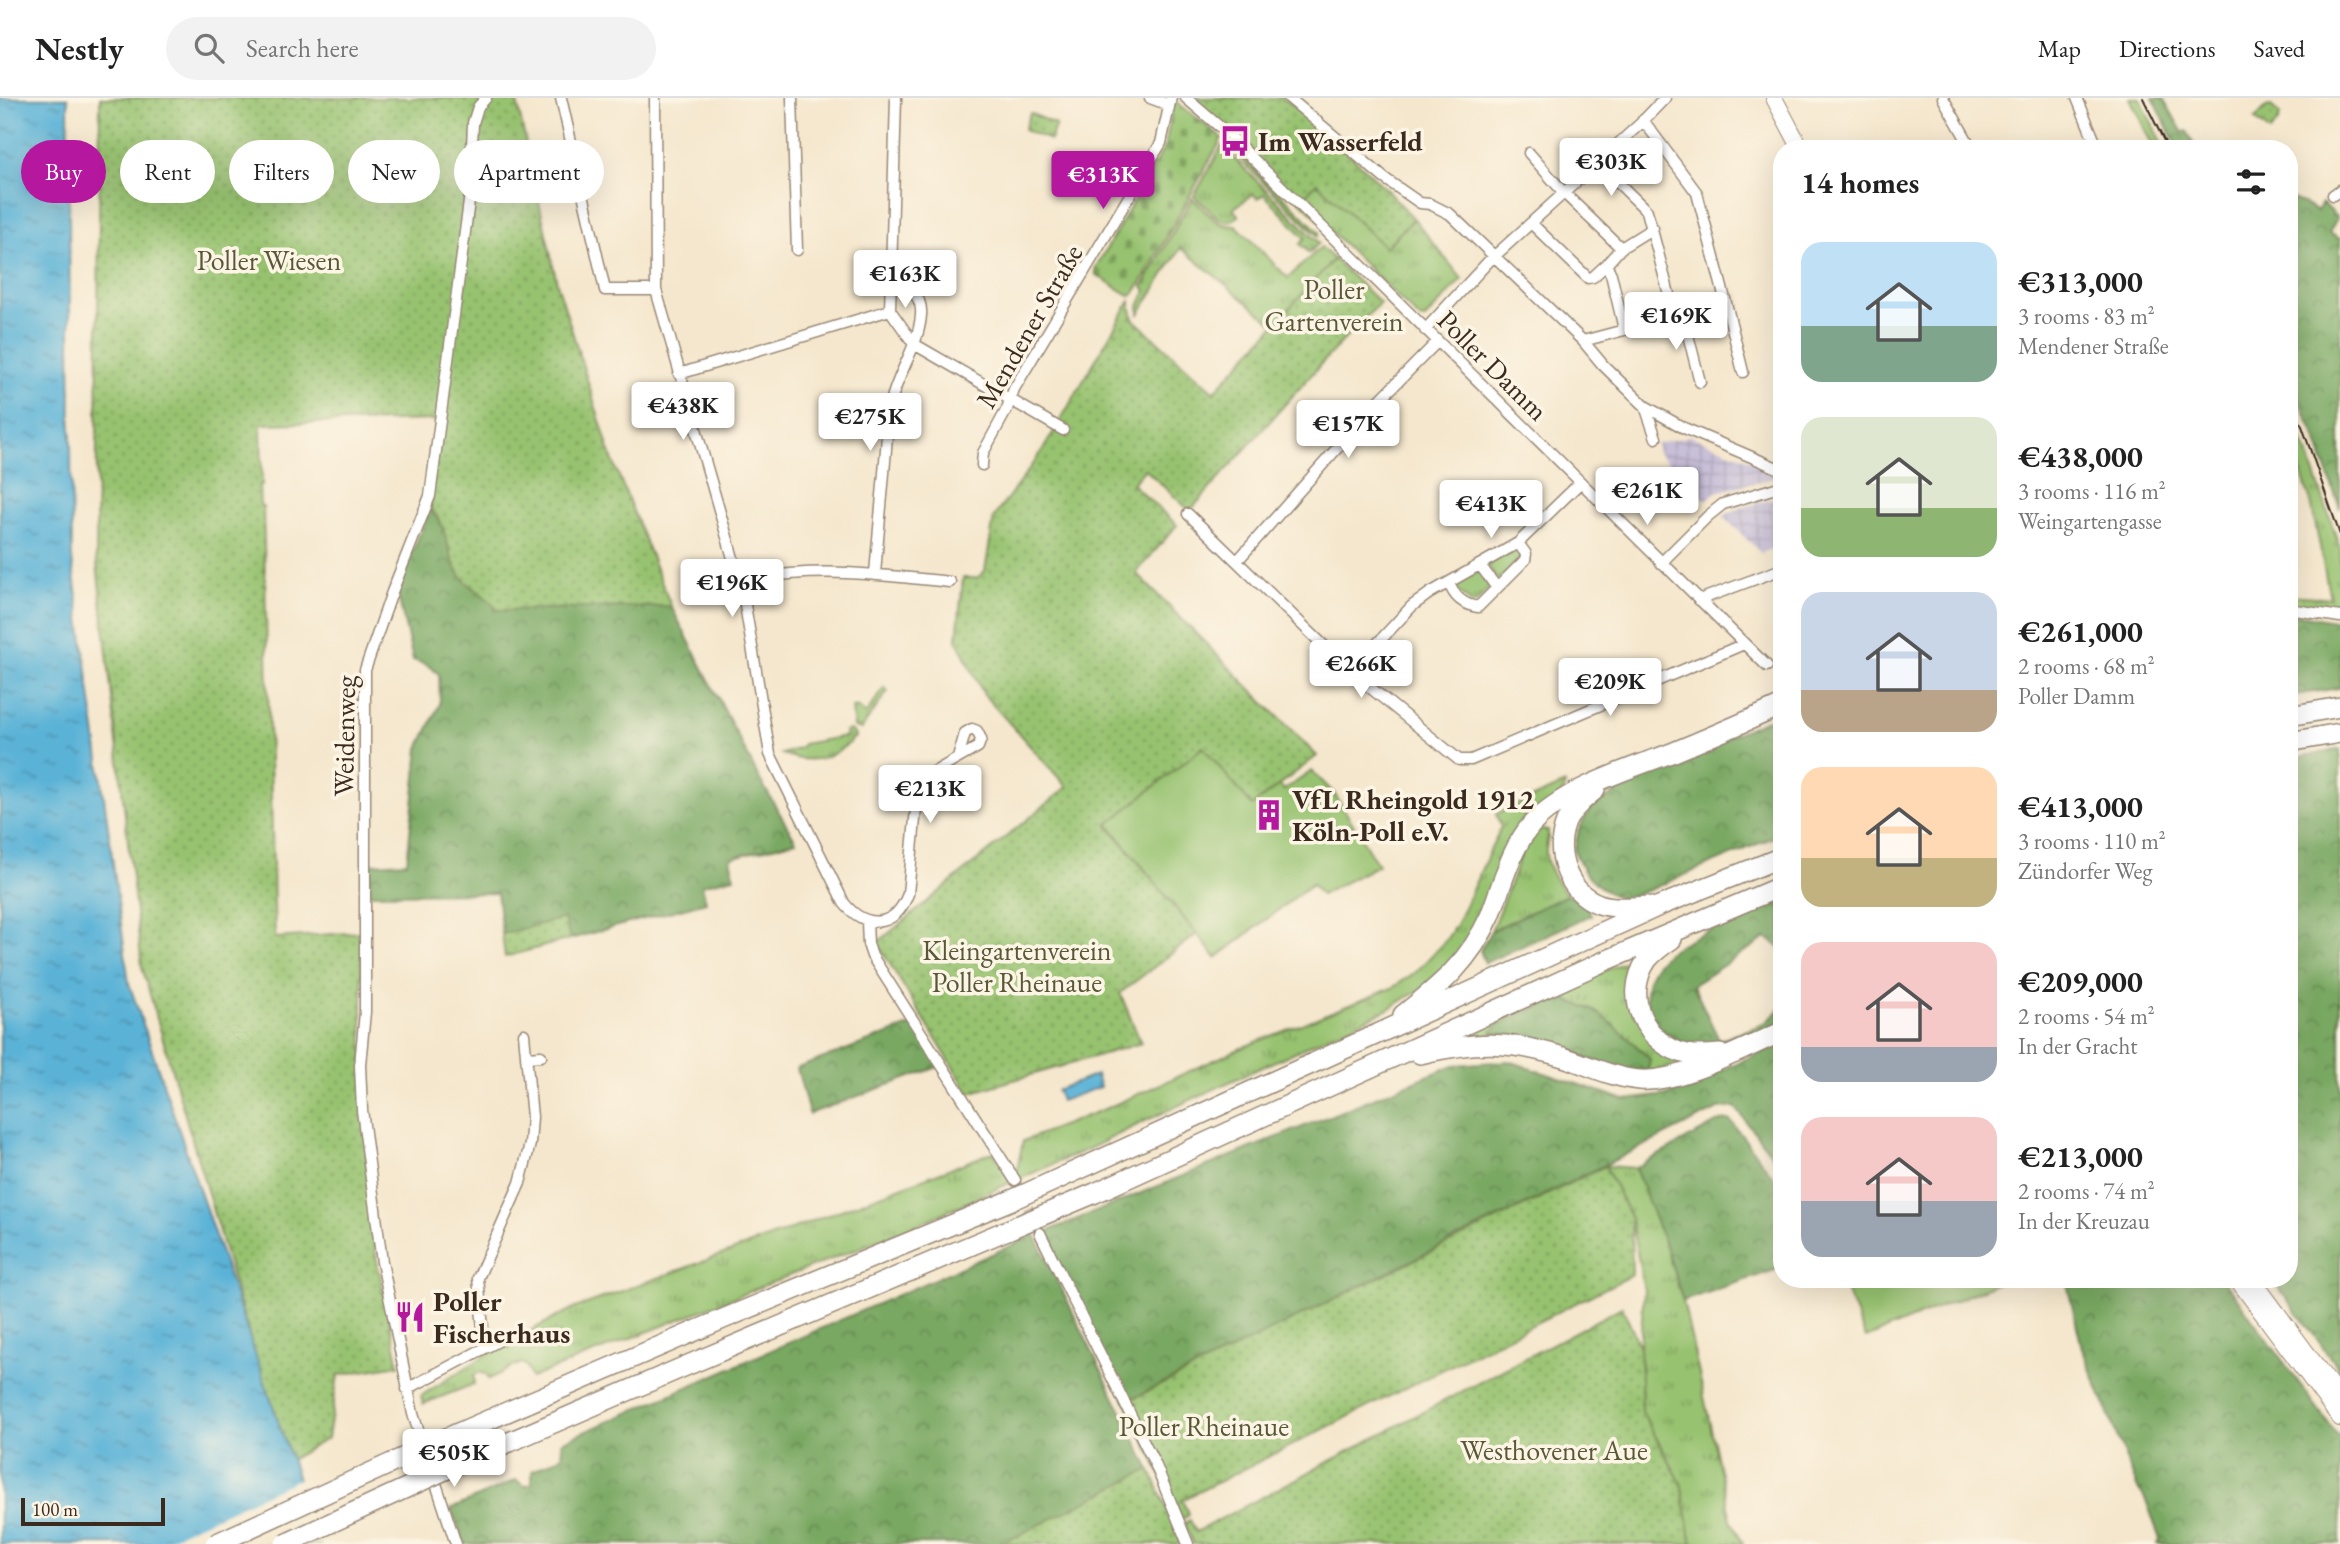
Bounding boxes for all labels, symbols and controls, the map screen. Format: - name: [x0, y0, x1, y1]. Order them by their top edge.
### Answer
- search box: [166, 17, 656, 80]
- text: Nestly: [35, 27, 124, 70]
- icon: search: [190, 29, 228, 67]
- text: Search here: [246, 31, 359, 65]
- text: Map: [2038, 33, 2081, 64]
- text: Directions: [2119, 33, 2216, 64]
- text: Saved: [2254, 33, 2305, 64]
- place label: Im Wasserfeld: [1258, 123, 1423, 159]
- bus stop icon: Im Wasserfeld: [1218, 124, 1252, 158]
- pin: €303K: [1562, 139, 1660, 198]
- chip: Buy: [21, 140, 106, 203]
- chip: Rent: [120, 140, 215, 203]
- chip: Filters: [229, 140, 334, 203]
- chip: New: [348, 140, 440, 203]
- chip: Apartment: [454, 140, 604, 203]
- text: €303K: [1575, 146, 1647, 176]
- pin: €313K: [1054, 152, 1152, 211]
- text: €313K: [1067, 159, 1139, 189]
- text: 14 homes: [1801, 163, 1919, 202]
- icon: filters: [2232, 163, 2270, 201]
- street label: Mendener Straße: [968, 237, 1090, 414]
- park label: Poller Wiesen: [197, 242, 341, 278]
- pin: €163K: [856, 250, 954, 310]
- text: €163K: [869, 258, 941, 288]
- text: €313,000: [2018, 262, 2143, 301]
- icon: home: [1857, 270, 1941, 354]
- park label: Poller Gartenverein: [1264, 271, 1404, 339]
- pin: €169K: [1627, 292, 1725, 352]
- text: €169K: [1640, 300, 1712, 330]
- text: 3 rooms · 83 m²: [2018, 301, 2155, 331]
- street label: Poller Damm: [1430, 302, 1556, 428]
- text: Mendener Straße: [2018, 331, 2169, 361]
- pin: €438K: [634, 382, 732, 442]
- text: €438K: [647, 390, 719, 420]
- pin: €275K: [821, 394, 919, 453]
- pin: €157K: [1299, 400, 1397, 460]
- text: €275K: [834, 401, 906, 431]
- text: €157K: [1312, 408, 1384, 438]
- text: €438,000: [2018, 437, 2143, 476]
- icon: home: [1857, 445, 1941, 529]
- pin: €261K: [1598, 468, 1696, 527]
- text: €261K: [1611, 475, 1683, 505]
- text: 3 rooms · 116 m²: [2018, 476, 2166, 506]
- pin: €413K: [1442, 480, 1540, 540]
- text: €413K: [1455, 488, 1527, 518]
- text: Weingartengasse: [2018, 506, 2162, 536]
- pin: €196K: [683, 560, 781, 619]
- text: €196K: [696, 567, 768, 597]
- text: €261,000: [2018, 612, 2143, 651]
- icon: home: [1857, 620, 1941, 704]
- pin: €266K: [1312, 640, 1410, 700]
- text: €266K: [1325, 648, 1397, 678]
- text: 2 rooms · 68 m²: [2018, 651, 2155, 681]
- pin: €209K: [1561, 658, 1659, 718]
- text: €209K: [1574, 666, 1646, 696]
- street label: Weidenweg: [325, 674, 363, 797]
- text: Poller Damm: [2018, 681, 2135, 711]
- pin: €213K: [881, 766, 979, 825]
- text: €213K: [894, 773, 966, 803]
- place label: VfL Rheingold 1912 Köln-Poll e.V.: [1292, 781, 1534, 849]
- text: €413,000: [2018, 787, 2143, 826]
- icon: home: [1857, 795, 1941, 879]
- building icon: VfL Rheingold 1912 Köln-Poll e.V.: [1252, 798, 1286, 832]
- text: 3 rooms · 110 m²: [2018, 826, 2166, 856]
- text: Zündorfer Weg: [2018, 856, 2153, 886]
- park label: Kleingartenverein Poller Rheinaue: [922, 932, 1112, 1000]
- text: €209,000: [2018, 962, 2143, 1001]
- icon: home: [1857, 970, 1941, 1054]
- text: 2 rooms · 54 m²: [2018, 1001, 2155, 1031]
- text: In der Gracht: [2018, 1031, 2138, 1061]
- text: €213,000: [2018, 1137, 2143, 1176]
- icon: home: [1857, 1145, 1941, 1229]
- text: 2 rooms · 74 m²: [2018, 1176, 2155, 1206]
- text: In der Kreuzau: [2018, 1206, 2150, 1236]
- place label: Poller Fischerhaus: [433, 1283, 570, 1351]
- restaurant icon: Poller Fischerhaus: [393, 1300, 427, 1334]
- park label: Poller Rheinaue: [1119, 1408, 1289, 1444]
- pin: €505K: [405, 1430, 503, 1489]
- park label: Westhovener Aue: [1460, 1432, 1648, 1468]
- text: €505K: [418, 1437, 490, 1467]
- scale bar: [21, 1495, 164, 1527]
- text: 100 m: [32, 1497, 78, 1522]

